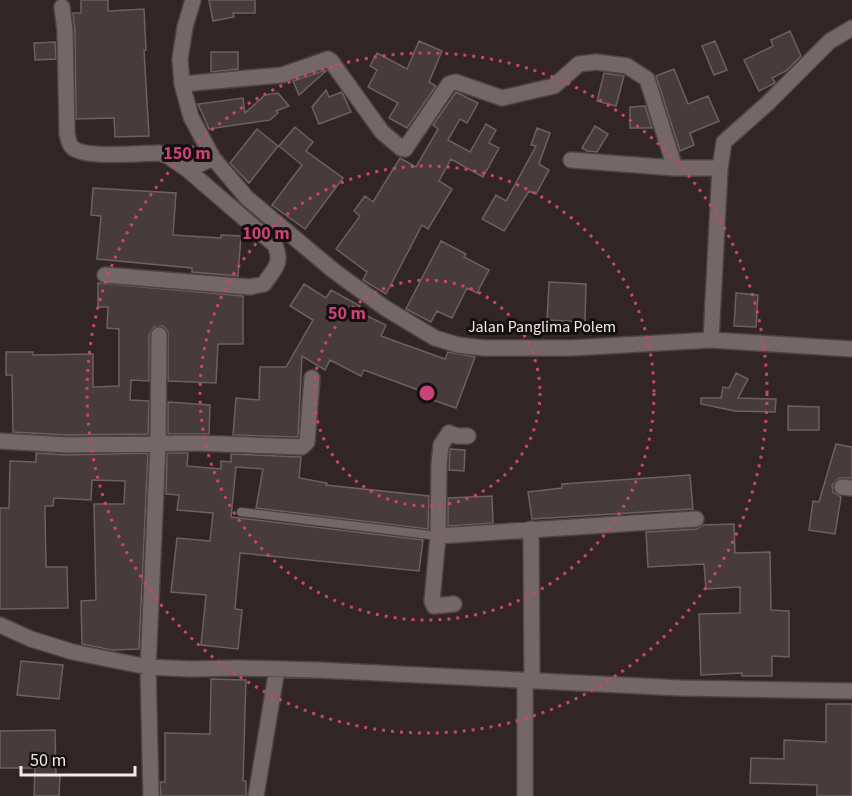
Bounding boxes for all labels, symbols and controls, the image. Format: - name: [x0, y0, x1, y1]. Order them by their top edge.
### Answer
- text: 150 m: [163, 141, 211, 166]
- text: 100 m: [242, 221, 290, 246]
- text: 50 m: [328, 301, 366, 326]
- street label: Jalan Panglima Polem: [468, 316, 616, 338]
- centre of rings: [417, 383, 437, 403]
- scale bar: [21, 739, 135, 777]
- text: 50 m: [30, 748, 66, 773]

